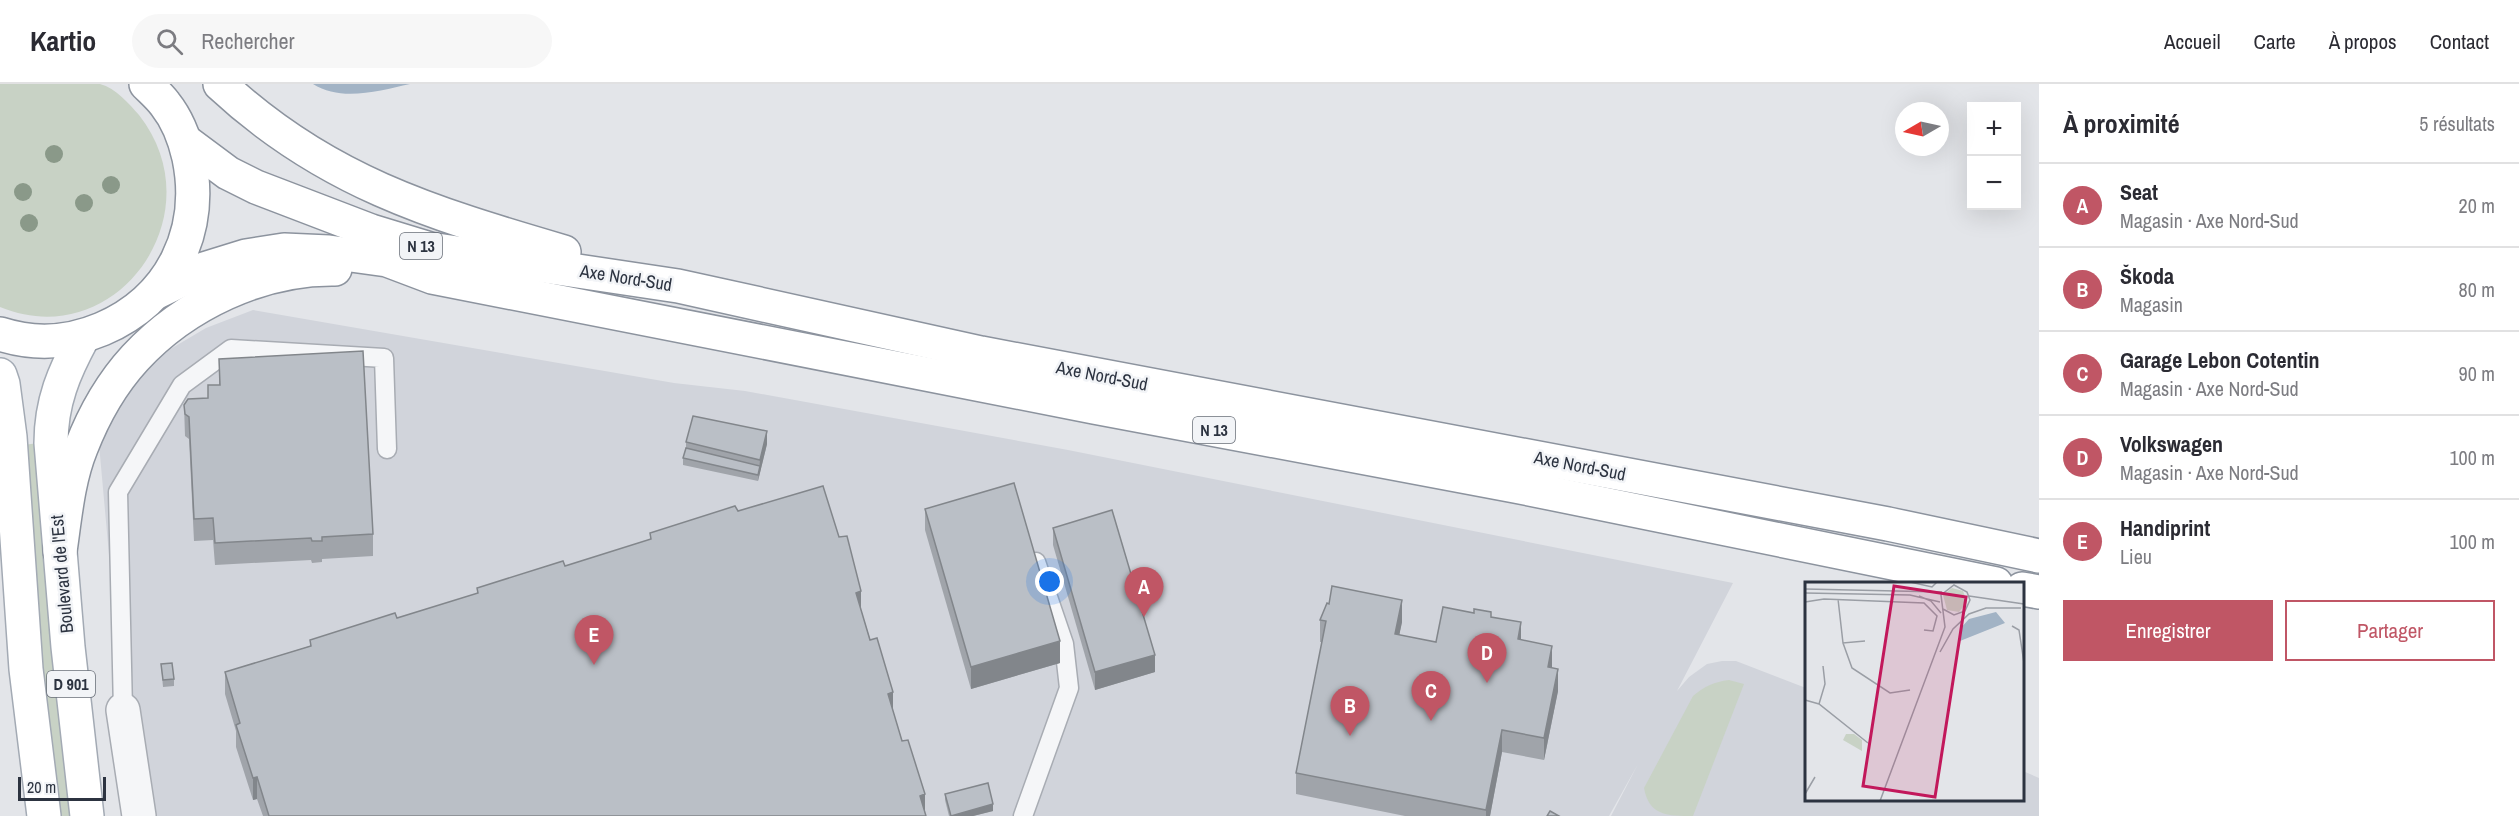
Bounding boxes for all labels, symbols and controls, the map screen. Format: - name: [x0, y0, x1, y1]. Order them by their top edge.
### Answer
- search box: [132, 14, 552, 68]
- text: Kartio: [30, 22, 96, 60]
- icon: search: [153, 25, 186, 58]
- text: Rechercher: [201, 26, 295, 56]
- text: Accueil: [2164, 27, 2221, 56]
- text: Carte: [2254, 27, 2296, 56]
- text: À propos: [2329, 27, 2397, 56]
- text: Contact: [2430, 27, 2489, 56]
- north arrow: [1895, 102, 1949, 156]
- map controls: [1967, 102, 2021, 210]
- button: +: [1967, 102, 2021, 156]
- text: À proximité: [2063, 106, 2180, 141]
- text: 5 résultats: [2419, 110, 2495, 137]
- button: −: [1967, 156, 2021, 210]
- text: Seat: [2120, 177, 2158, 207]
- text: A: [2077, 192, 2088, 219]
- text: 20 m: [2459, 192, 2495, 219]
- text: Magasin · Axe Nord-Sud: [2120, 207, 2299, 234]
- road number: N 13: [400, 233, 442, 259]
- street label: Axe Nord-Sud: [577, 258, 674, 297]
- text: Škoda: [2120, 261, 2174, 291]
- text: B: [2077, 276, 2088, 303]
- text: 80 m: [2459, 276, 2495, 303]
- text: Magasin: [2120, 291, 2183, 318]
- text: Garage Lebon Cotentin: [2120, 345, 2319, 375]
- street label: Axe Nord-Sud: [1053, 354, 1150, 397]
- text: C: [2077, 360, 2088, 387]
- text: 90 m: [2459, 360, 2495, 387]
- text: Magasin · Axe Nord-Sud: [2120, 375, 2299, 402]
- road number: N 13: [1193, 417, 1235, 443]
- text: Volkswagen: [2120, 429, 2223, 459]
- street label: Axe Nord-Sud: [1531, 444, 1628, 487]
- text: D: [2077, 444, 2088, 471]
- text: 100 m: [2449, 444, 2495, 471]
- text: Magasin · Axe Nord-Sud: [2120, 459, 2299, 486]
- text: Handiprint: [2120, 513, 2210, 543]
- street label: Boulevard de l'Est: [44, 514, 79, 634]
- text: E: [2077, 528, 2088, 555]
- text: 100 m: [2449, 528, 2495, 555]
- text: Lieu: [2120, 543, 2152, 570]
- your location: [1035, 567, 1064, 596]
- pin: A: [1124, 568, 1164, 617]
- inset map: [1805, 582, 2024, 801]
- button: Enregistrer: [2063, 600, 2273, 661]
- button: Partager: [2285, 600, 2495, 661]
- pin: E: [574, 616, 614, 665]
- pin: D: [1468, 634, 1506, 683]
- road number: D 901: [47, 671, 95, 697]
- pin: C: [1412, 672, 1450, 721]
- pin: B: [1330, 686, 1370, 736]
- scale bar: [18, 774, 106, 802]
- text: 20 m: [27, 776, 56, 798]

